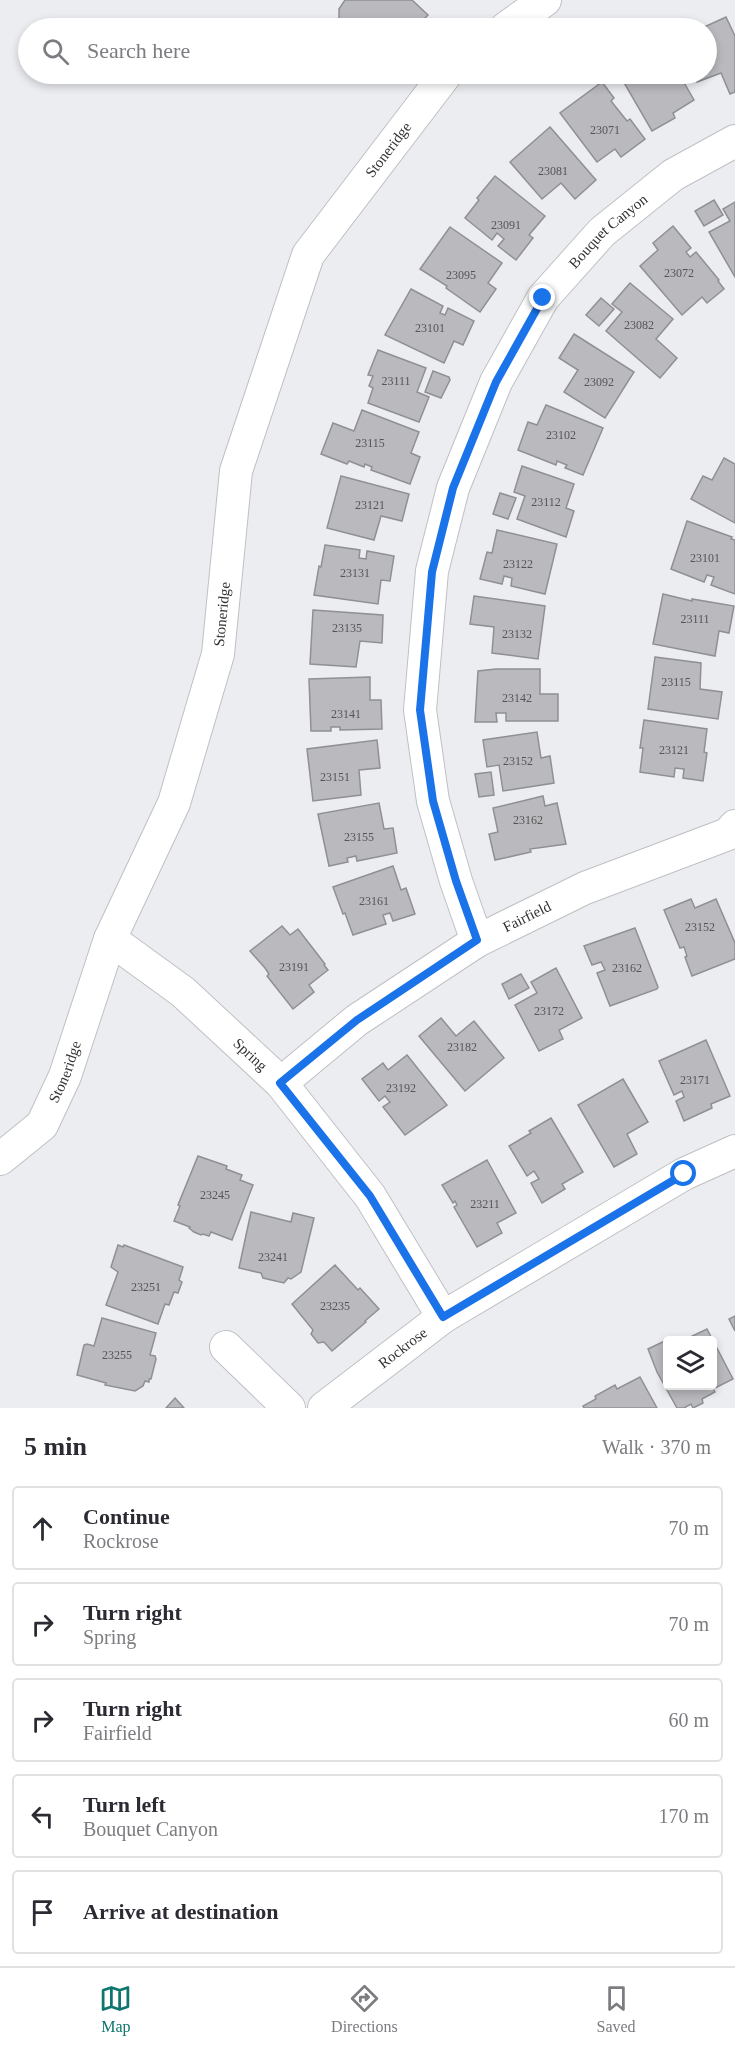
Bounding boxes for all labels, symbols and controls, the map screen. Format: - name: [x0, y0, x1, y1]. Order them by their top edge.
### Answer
- search box: [18, 18, 717, 84]
- icon: search: [39, 35, 72, 68]
- text: Search here: [87, 38, 190, 63]
- street label: Stoneridge: [362, 119, 415, 180]
- house number: 23071: [590, 123, 620, 137]
- house number: 23081: [538, 164, 568, 178]
- street label: Bouquet Canyon: [566, 191, 651, 271]
- house number: 23091: [491, 218, 521, 232]
- house number: 23072: [664, 266, 694, 280]
- house number: 23095: [446, 268, 476, 282]
- route end: [529, 284, 555, 310]
- house number: 23082: [624, 318, 654, 332]
- house number: 23101: [415, 321, 445, 335]
- house number: 23111: [381, 374, 411, 388]
- house number: 23092: [584, 375, 614, 389]
- house number: 23102: [546, 428, 576, 442]
- house number: 23115: [355, 436, 385, 450]
- house number: 23112: [531, 495, 561, 509]
- house number: 23121: [355, 498, 385, 512]
- house number: 23101: [690, 551, 720, 565]
- house number: 23122: [503, 557, 533, 571]
- house number: 23131: [340, 566, 370, 580]
- street label: Stoneridge: [211, 581, 233, 647]
- house number: 23111: [680, 612, 710, 626]
- house number: 23135: [332, 621, 362, 635]
- house number: 23132: [502, 627, 532, 641]
- house number: 23115: [661, 675, 691, 689]
- house number: 23142: [502, 691, 532, 705]
- house number: 23141: [331, 707, 361, 721]
- house number: 23121: [659, 743, 689, 757]
- house number: 23152: [503, 754, 533, 768]
- house number: 23151: [320, 770, 350, 784]
- house number: 23162: [513, 813, 543, 827]
- house number: 23155: [344, 830, 374, 844]
- house number: 23161: [359, 894, 389, 908]
- street label: Fairfield: [500, 898, 554, 935]
- house number: 23152: [685, 920, 715, 934]
- house number: 23191: [279, 960, 309, 974]
- house number: 23162: [612, 961, 642, 975]
- house number: 23172: [534, 1004, 564, 1018]
- street label: Spring: [230, 1035, 271, 1074]
- street label: Stoneridge: [46, 1039, 84, 1105]
- house number: 23182: [447, 1040, 477, 1054]
- house number: 23171: [680, 1073, 710, 1087]
- house number: 23192: [386, 1081, 416, 1095]
- route start: [670, 1160, 696, 1186]
- house number: 23245: [200, 1188, 230, 1202]
- house number: 23211: [470, 1197, 500, 1211]
- house number: 23241: [258, 1250, 288, 1264]
- house number: 23251: [131, 1280, 161, 1294]
- house number: 23235: [320, 1299, 350, 1313]
- street label: Rockrose: [375, 1324, 430, 1371]
- map controls: [663, 1336, 717, 1390]
- button: layers: [663, 1336, 717, 1390]
- house number: 23255: [102, 1348, 132, 1362]
- text: 5 min: [24, 1432, 87, 1461]
- text: Walk · 370 m: [602, 1436, 711, 1458]
- text: Continue: [83, 1504, 170, 1529]
- icon: ahead: [26, 1512, 59, 1545]
- text: 70 m: [668, 1517, 709, 1539]
- text: Rockrose: [83, 1530, 159, 1552]
- text: Turn right: [83, 1600, 182, 1625]
- icon: right: [26, 1608, 59, 1641]
- text: 70 m: [668, 1613, 709, 1635]
- text: Spring: [83, 1626, 136, 1648]
- text: Turn right: [83, 1696, 182, 1721]
- icon: right: [26, 1704, 59, 1737]
- text: 60 m: [668, 1709, 709, 1731]
- text: Fairfield: [83, 1722, 152, 1744]
- text: Turn left: [83, 1792, 166, 1817]
- icon: left: [26, 1800, 59, 1833]
- text: 170 m: [658, 1805, 709, 1827]
- text: Bouquet Canyon: [83, 1818, 218, 1840]
- icon: arrive: [26, 1896, 59, 1929]
- text: Arrive at destination: [83, 1899, 279, 1924]
- tab: Map: [99, 1982, 132, 2036]
- tab: Directions: [331, 1982, 398, 2036]
- tab: Saved: [596, 1982, 636, 2036]

